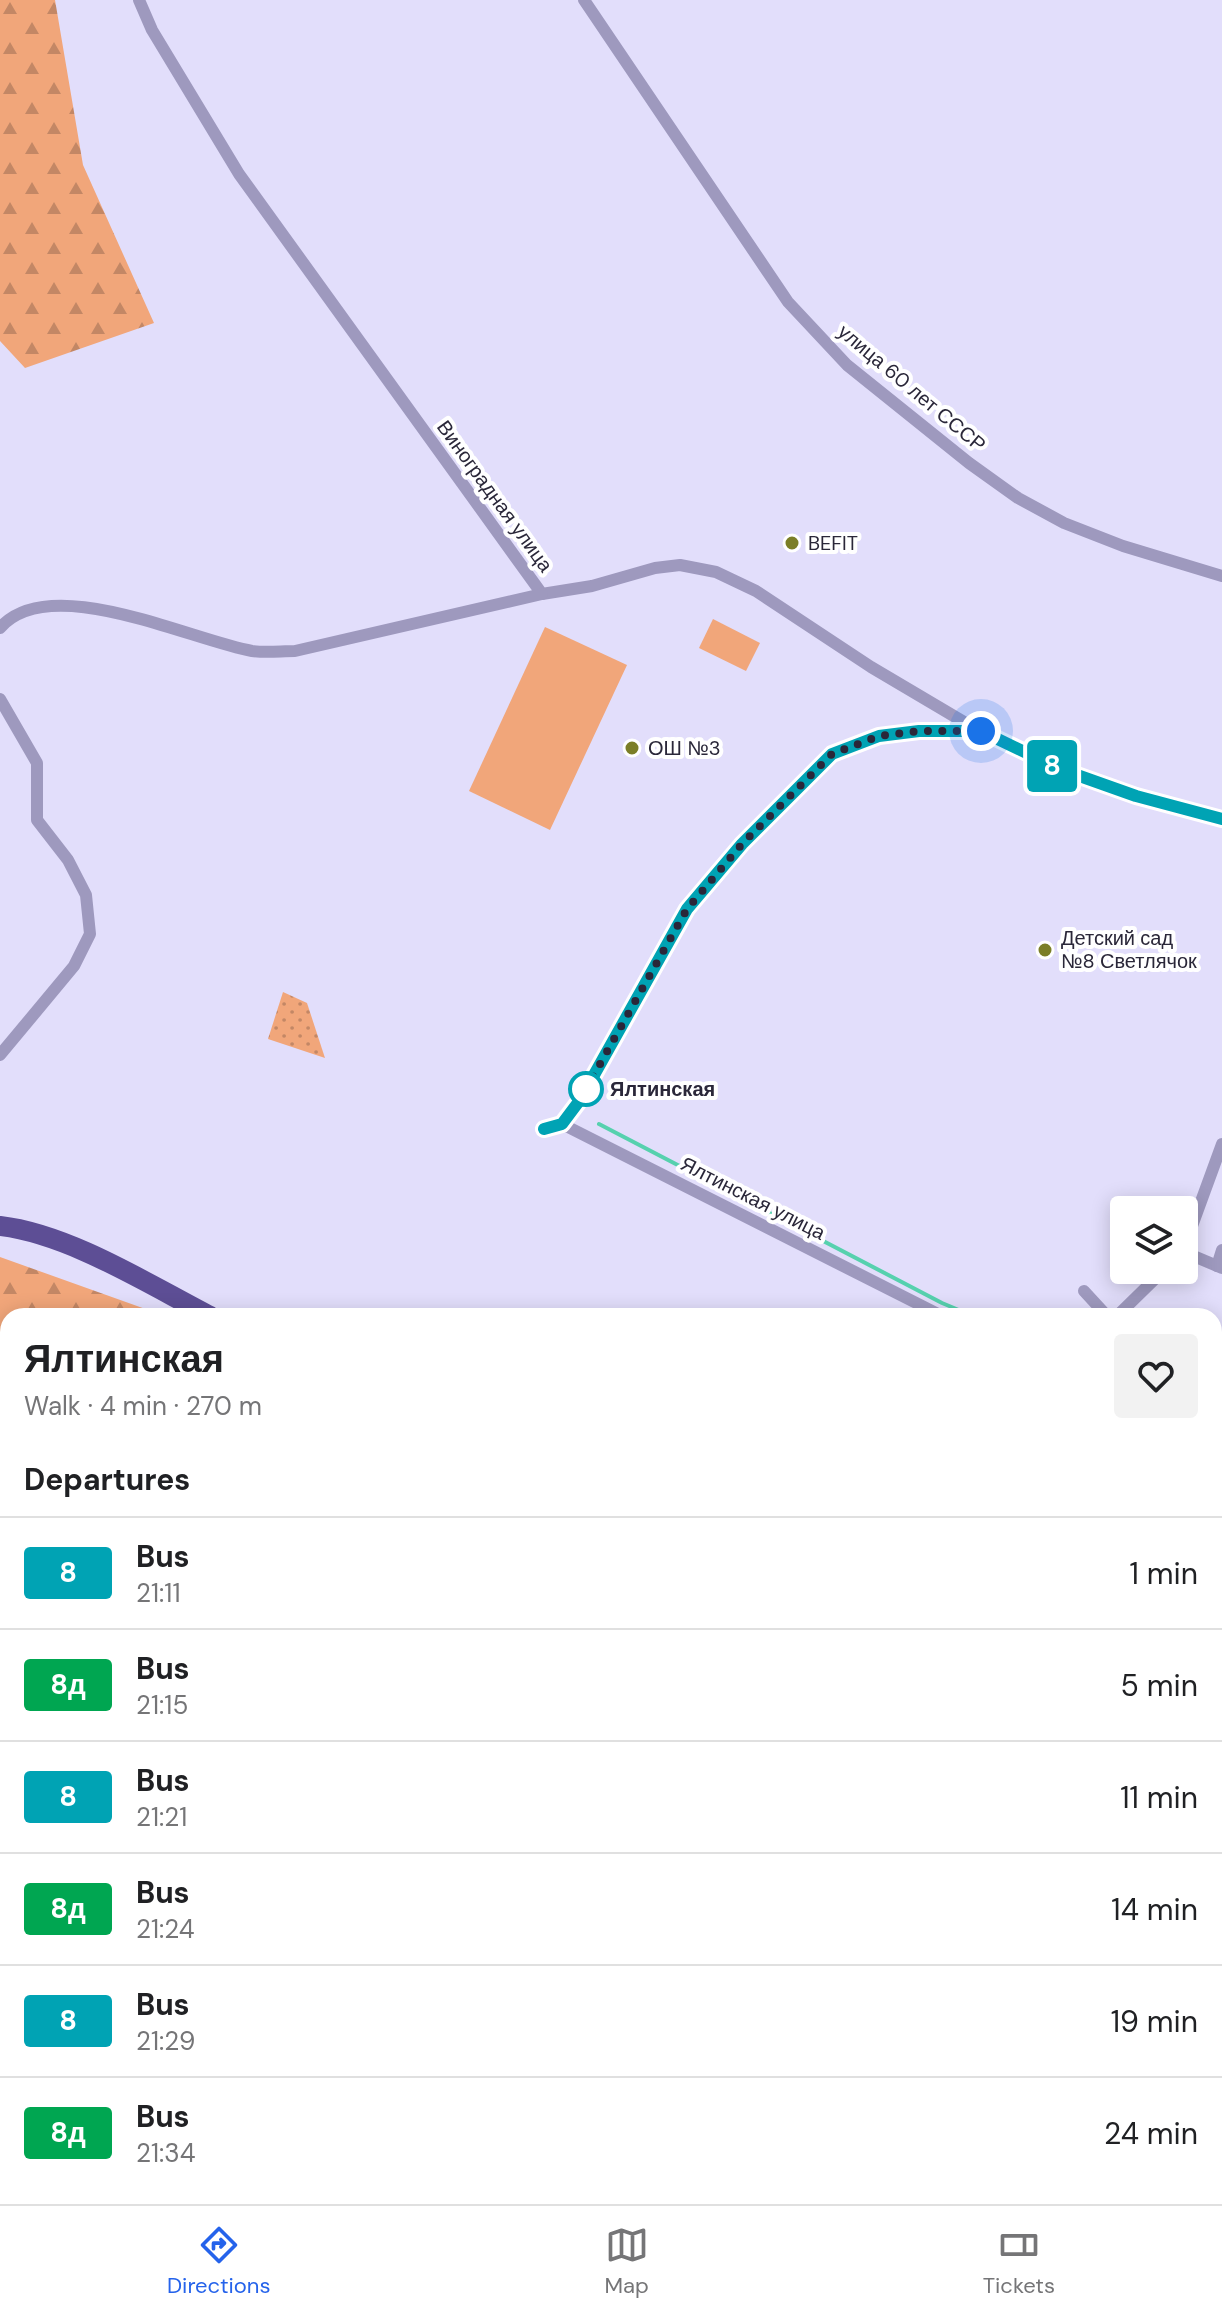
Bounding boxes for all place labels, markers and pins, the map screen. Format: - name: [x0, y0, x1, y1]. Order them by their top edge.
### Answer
- place label: BEFIT: [808, 530, 858, 556]
- marker: BEFIT: [783, 534, 801, 552]
- place label: ОШ №3: [648, 735, 720, 761]
- marker: ОШ №3: [623, 739, 641, 757]
- place label: Детский сад №8 Светлячок: [1061, 925, 1197, 974]
- marker: Детский сад №8 Светлячок: [1036, 941, 1054, 959]
- marker: Ялтинская: [569, 1072, 603, 1106]
- place label: Ялтинская: [610, 1076, 715, 1102]

